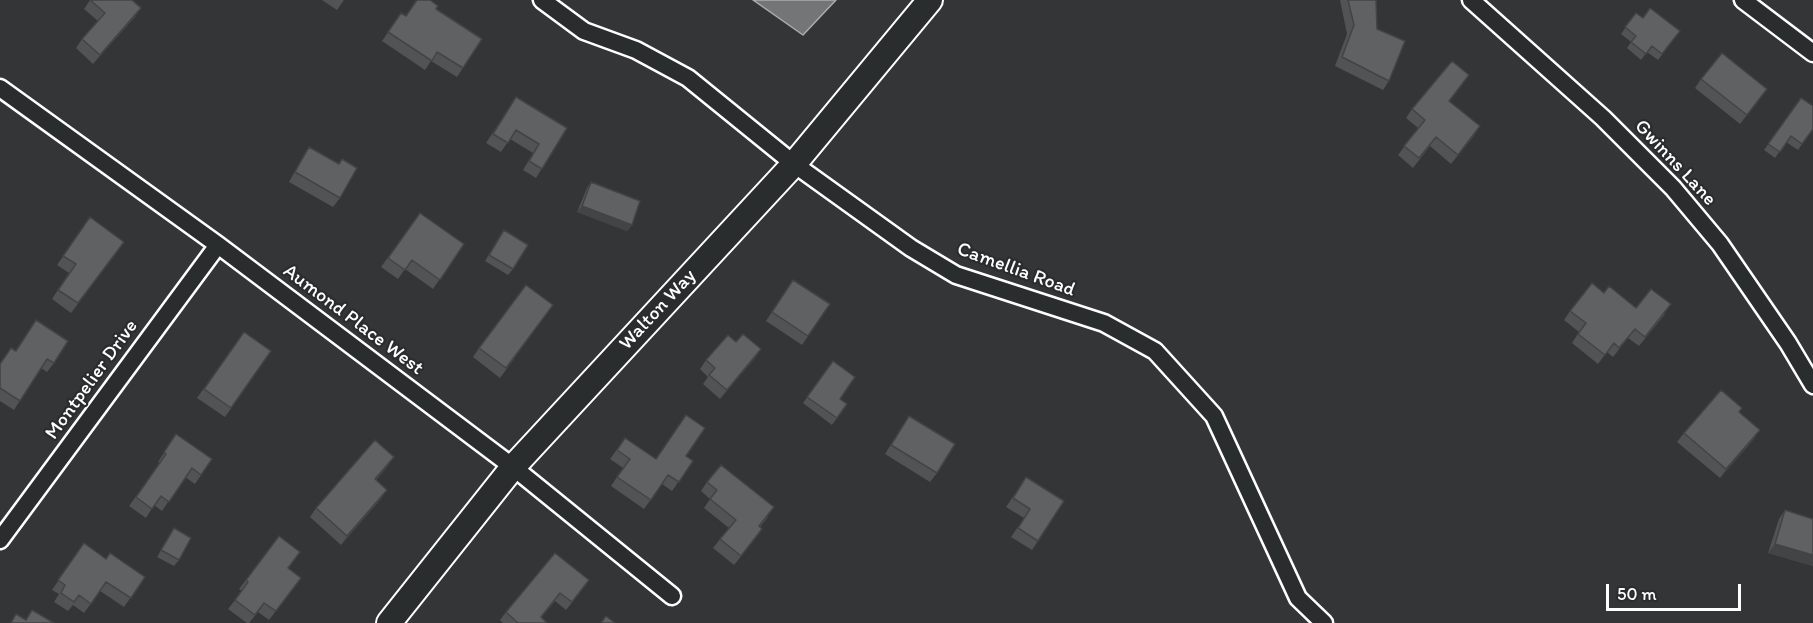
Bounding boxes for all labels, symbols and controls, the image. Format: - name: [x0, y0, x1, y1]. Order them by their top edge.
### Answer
- street label: Gwinns Lane: [1629, 115, 1721, 211]
- street label: Camellia Road: [954, 238, 1078, 302]
- street label: Aumond Place West: [278, 259, 428, 381]
- street label: Walton Way: [614, 265, 702, 355]
- street label: Montpelier Drive: [41, 315, 143, 445]
- scale bar: [1609, 572, 1744, 610]
- text: 50 m: [1617, 583, 1657, 605]

